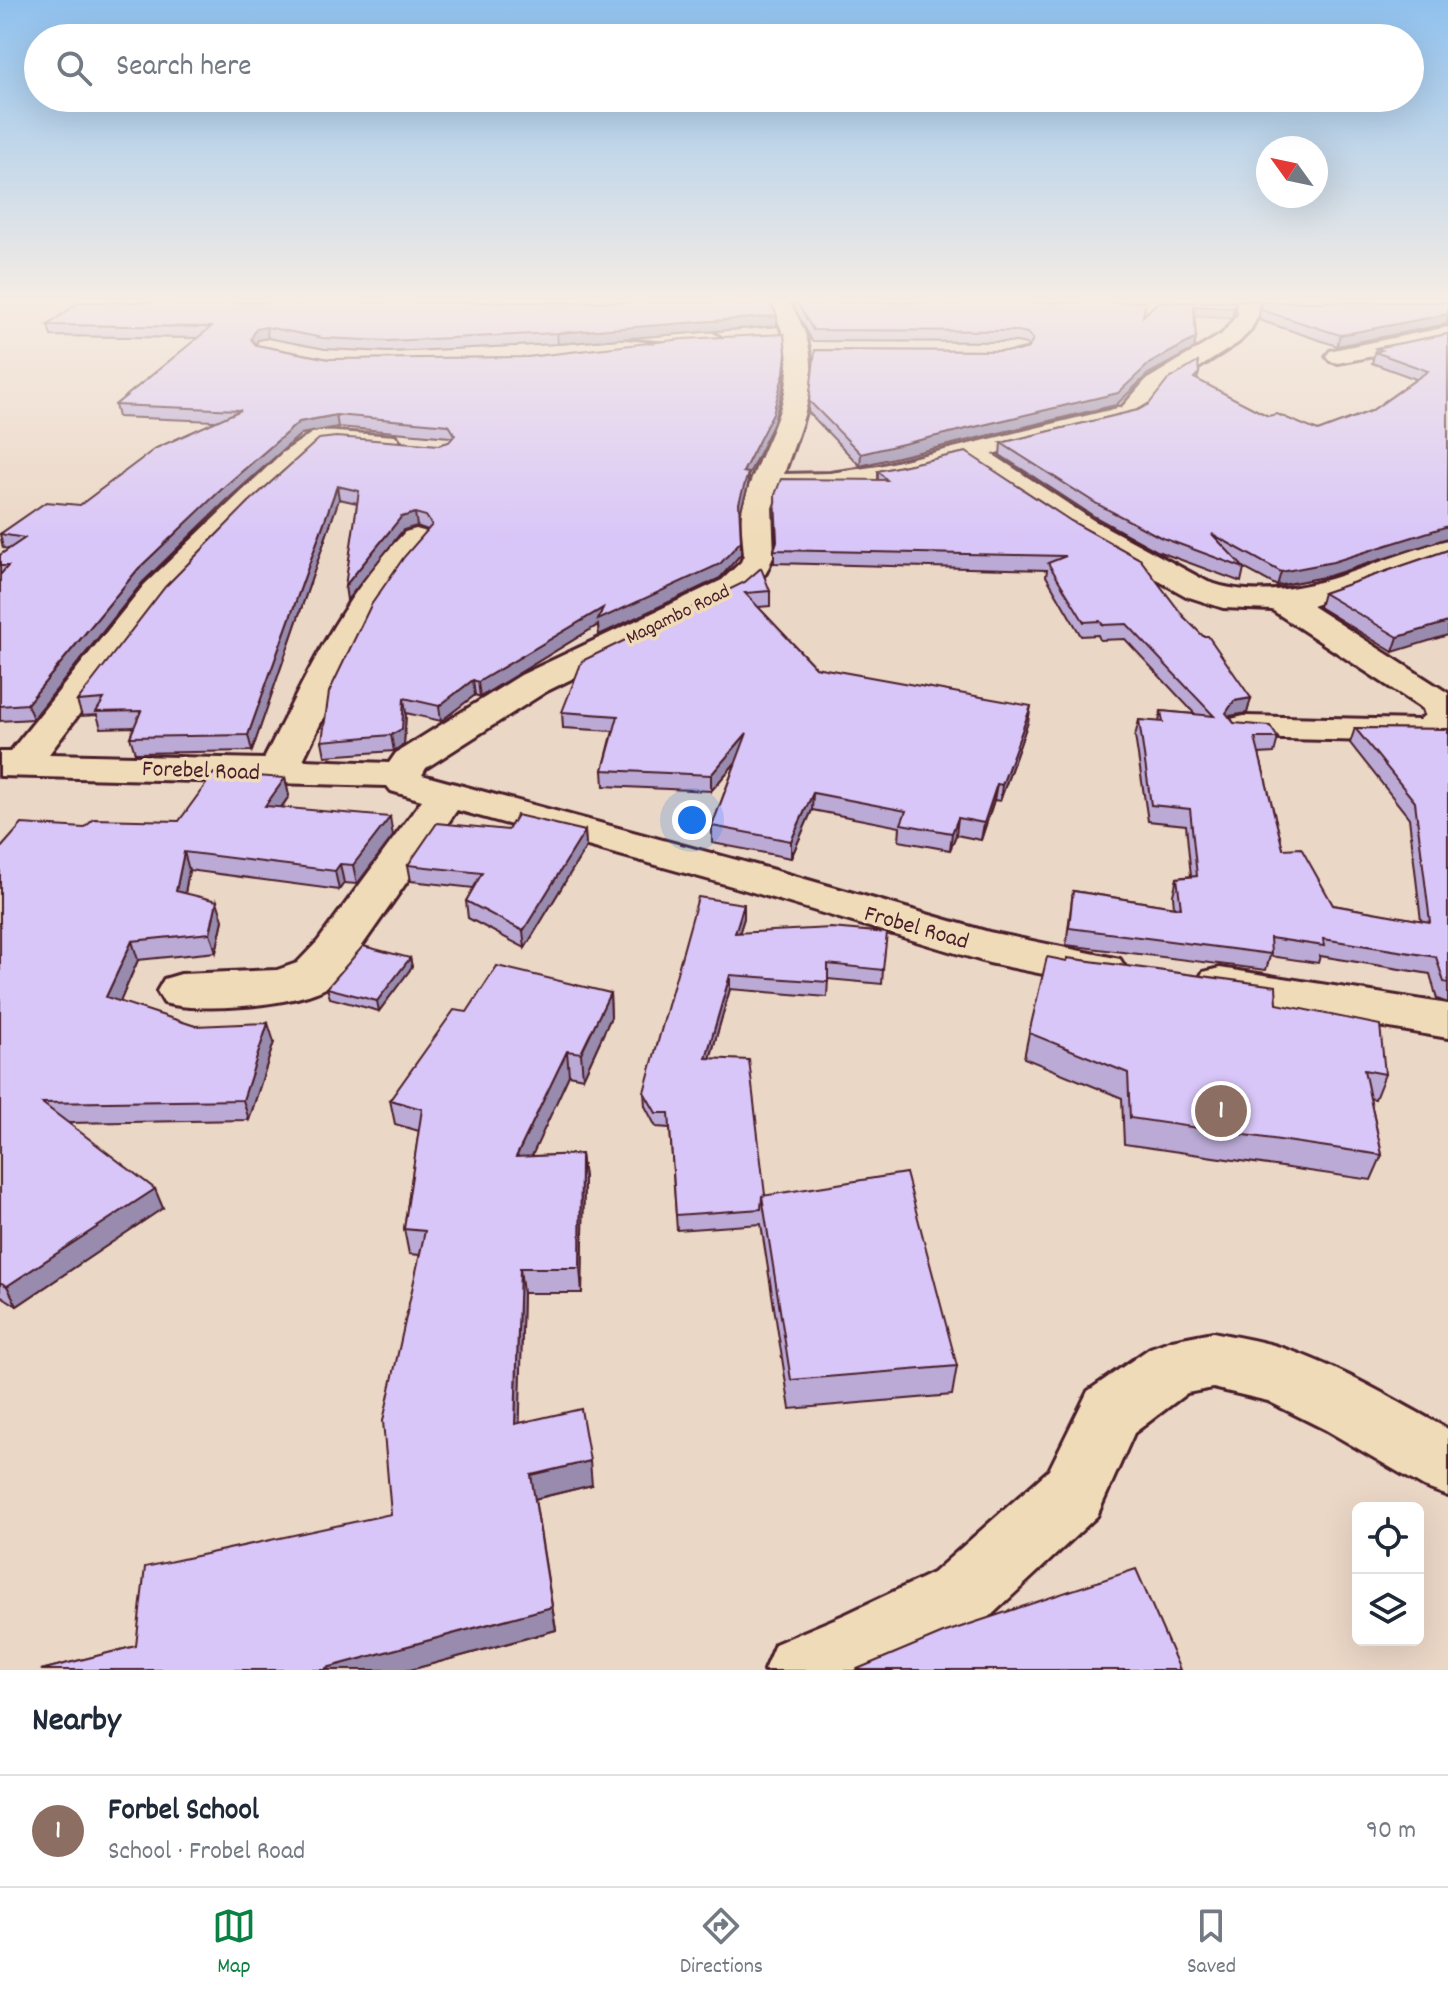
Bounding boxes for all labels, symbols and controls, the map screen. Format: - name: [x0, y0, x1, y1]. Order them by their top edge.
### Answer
- search box: [24, 24, 1424, 112]
- icon: search: [52, 46, 96, 90]
- text: Search here: [116, 47, 252, 90]
- north arrow: [1256, 136, 1328, 208]
- street label: Magambo Road: [622, 578, 735, 653]
- street label: Forebel Road: [141, 753, 260, 791]
- your location: [672, 800, 712, 840]
- street label: Frobel Road: [860, 898, 972, 960]
- pin: 1: [1195, 1081, 1247, 1141]
- map controls: [1352, 1502, 1424, 1646]
- button: locate: [1352, 1502, 1424, 1574]
- button: layers: [1352, 1574, 1424, 1646]
- text: Nearby: [32, 1698, 121, 1747]
- text: Forbel School: [108, 1791, 259, 1834]
- text: 1: [55, 1813, 61, 1850]
- text: 90 m: [1366, 1813, 1416, 1850]
- text: School · Frobel Road: [108, 1834, 305, 1871]
- tab: Map: [212, 1904, 256, 1983]
- tab: Directions: [680, 1904, 763, 1983]
- tab: Saved: [1187, 1904, 1236, 1983]

